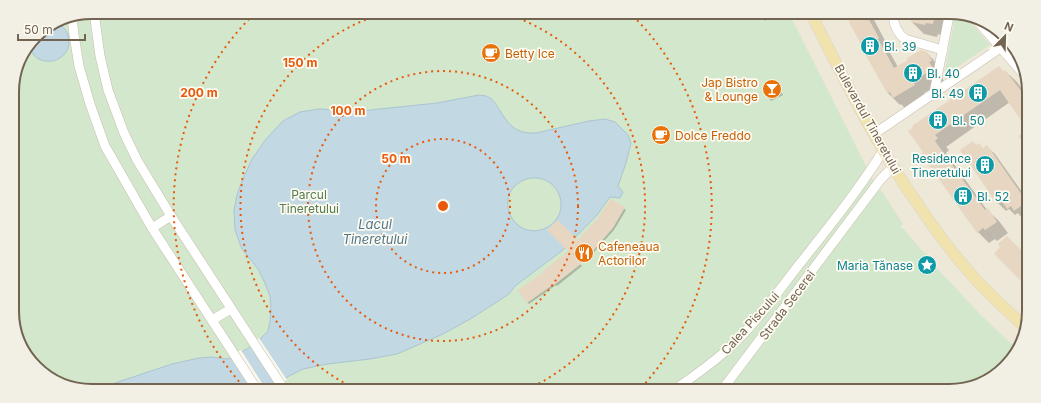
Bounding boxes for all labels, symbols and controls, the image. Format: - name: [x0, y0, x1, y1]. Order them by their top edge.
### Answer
- scale bar: [18, 16, 85, 42]
- north arrow: [985, 16, 1025, 56]
- text: N: [1002, 19, 1016, 35]
- text: 50 m: [24, 22, 53, 37]
- building icon: Bl. 39: [859, 35, 881, 57]
- place label: Bl. 39: [884, 39, 916, 54]
- cafe icon: Betty Ice: [480, 42, 502, 64]
- place label: Betty Ice: [505, 46, 555, 61]
- text: 150 m: [283, 55, 317, 70]
- street label: Bulevardul Tineretului: [832, 62, 904, 177]
- building icon: Bl. 40: [902, 62, 924, 84]
- place label: Bl. 40: [927, 66, 960, 81]
- place label: Jap Bistro & Lounge: [701, 75, 758, 104]
- bar icon: Jap Bistro & Lounge: [761, 78, 783, 100]
- building icon: Bl. 49: [967, 82, 989, 104]
- text: 200 m: [180, 85, 218, 100]
- place label: Bl. 49: [931, 86, 964, 101]
- text: 100 m: [330, 103, 366, 118]
- building icon: Bl. 50: [927, 109, 949, 131]
- place label: Bl. 50: [952, 113, 984, 128]
- cafe icon: Dolce Freddo: [650, 124, 672, 146]
- place label: Dolce Freddo: [675, 128, 751, 143]
- text: 50 m: [381, 151, 411, 166]
- place label: Residence Tineretului: [911, 151, 971, 180]
- building icon: Residence Tineretului: [974, 154, 996, 176]
- building icon: Bl. 52: [952, 185, 974, 207]
- park label: Parcul Tineretului: [279, 187, 339, 216]
- place label: Bl. 52: [977, 189, 1009, 204]
- centre of rings: [436, 199, 450, 213]
- water label: Lacul Tineretului: [343, 216, 408, 247]
- place label: Cafeneaua Actorilor: [598, 239, 659, 268]
- restaurant icon: Cafeneaua Actorilor: [573, 242, 595, 264]
- place icon: Maria Tănase: [916, 254, 938, 276]
- place label: Maria Tănase: [837, 258, 913, 273]
- street label: Strada Secerei: [756, 267, 818, 343]
- street label: Calea Piscului: [718, 288, 782, 358]

